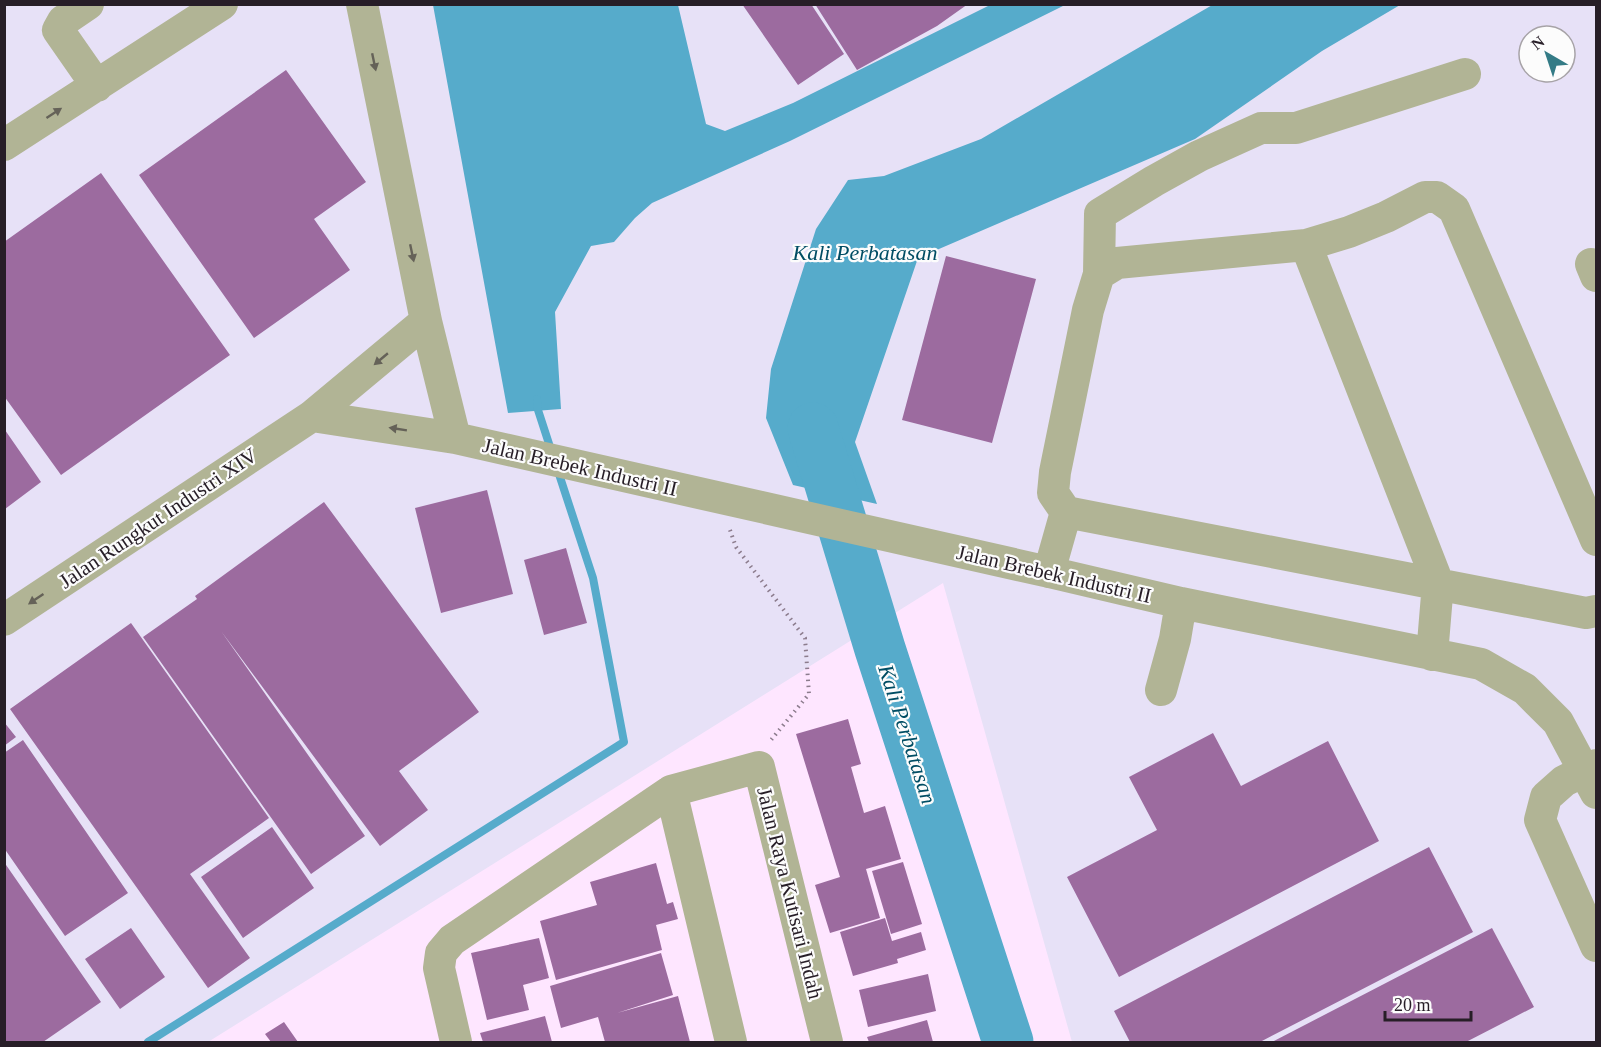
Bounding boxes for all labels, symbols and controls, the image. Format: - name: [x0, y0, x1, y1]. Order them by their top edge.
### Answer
- north arrow: [1517, 24, 1577, 84]
- text: N: [1528, 32, 1548, 53]
- one-way arrow: [369, 53, 379, 71]
- one-way arrow: [46, 108, 62, 119]
- water label: Kali Perbatasan: [792, 240, 937, 265]
- one-way arrow: [408, 244, 418, 262]
- one-way arrow: [373, 352, 389, 365]
- one-way arrow: [388, 424, 407, 433]
- street label: Jalan Brebek Industri II: [480, 433, 680, 501]
- street label: Jalan Rungkut Industri XIV: [54, 443, 262, 593]
- street label: Jalan Brebek Industri II: [954, 540, 1154, 608]
- one-way arrow: [28, 593, 44, 604]
- water label: Kali Perbatasan: [873, 660, 942, 807]
- street label: Jalan Raya Kutisari Indah: [752, 785, 828, 1002]
- scale bar: [1385, 984, 1470, 1022]
- text: 20 m: [1394, 995, 1431, 1015]

